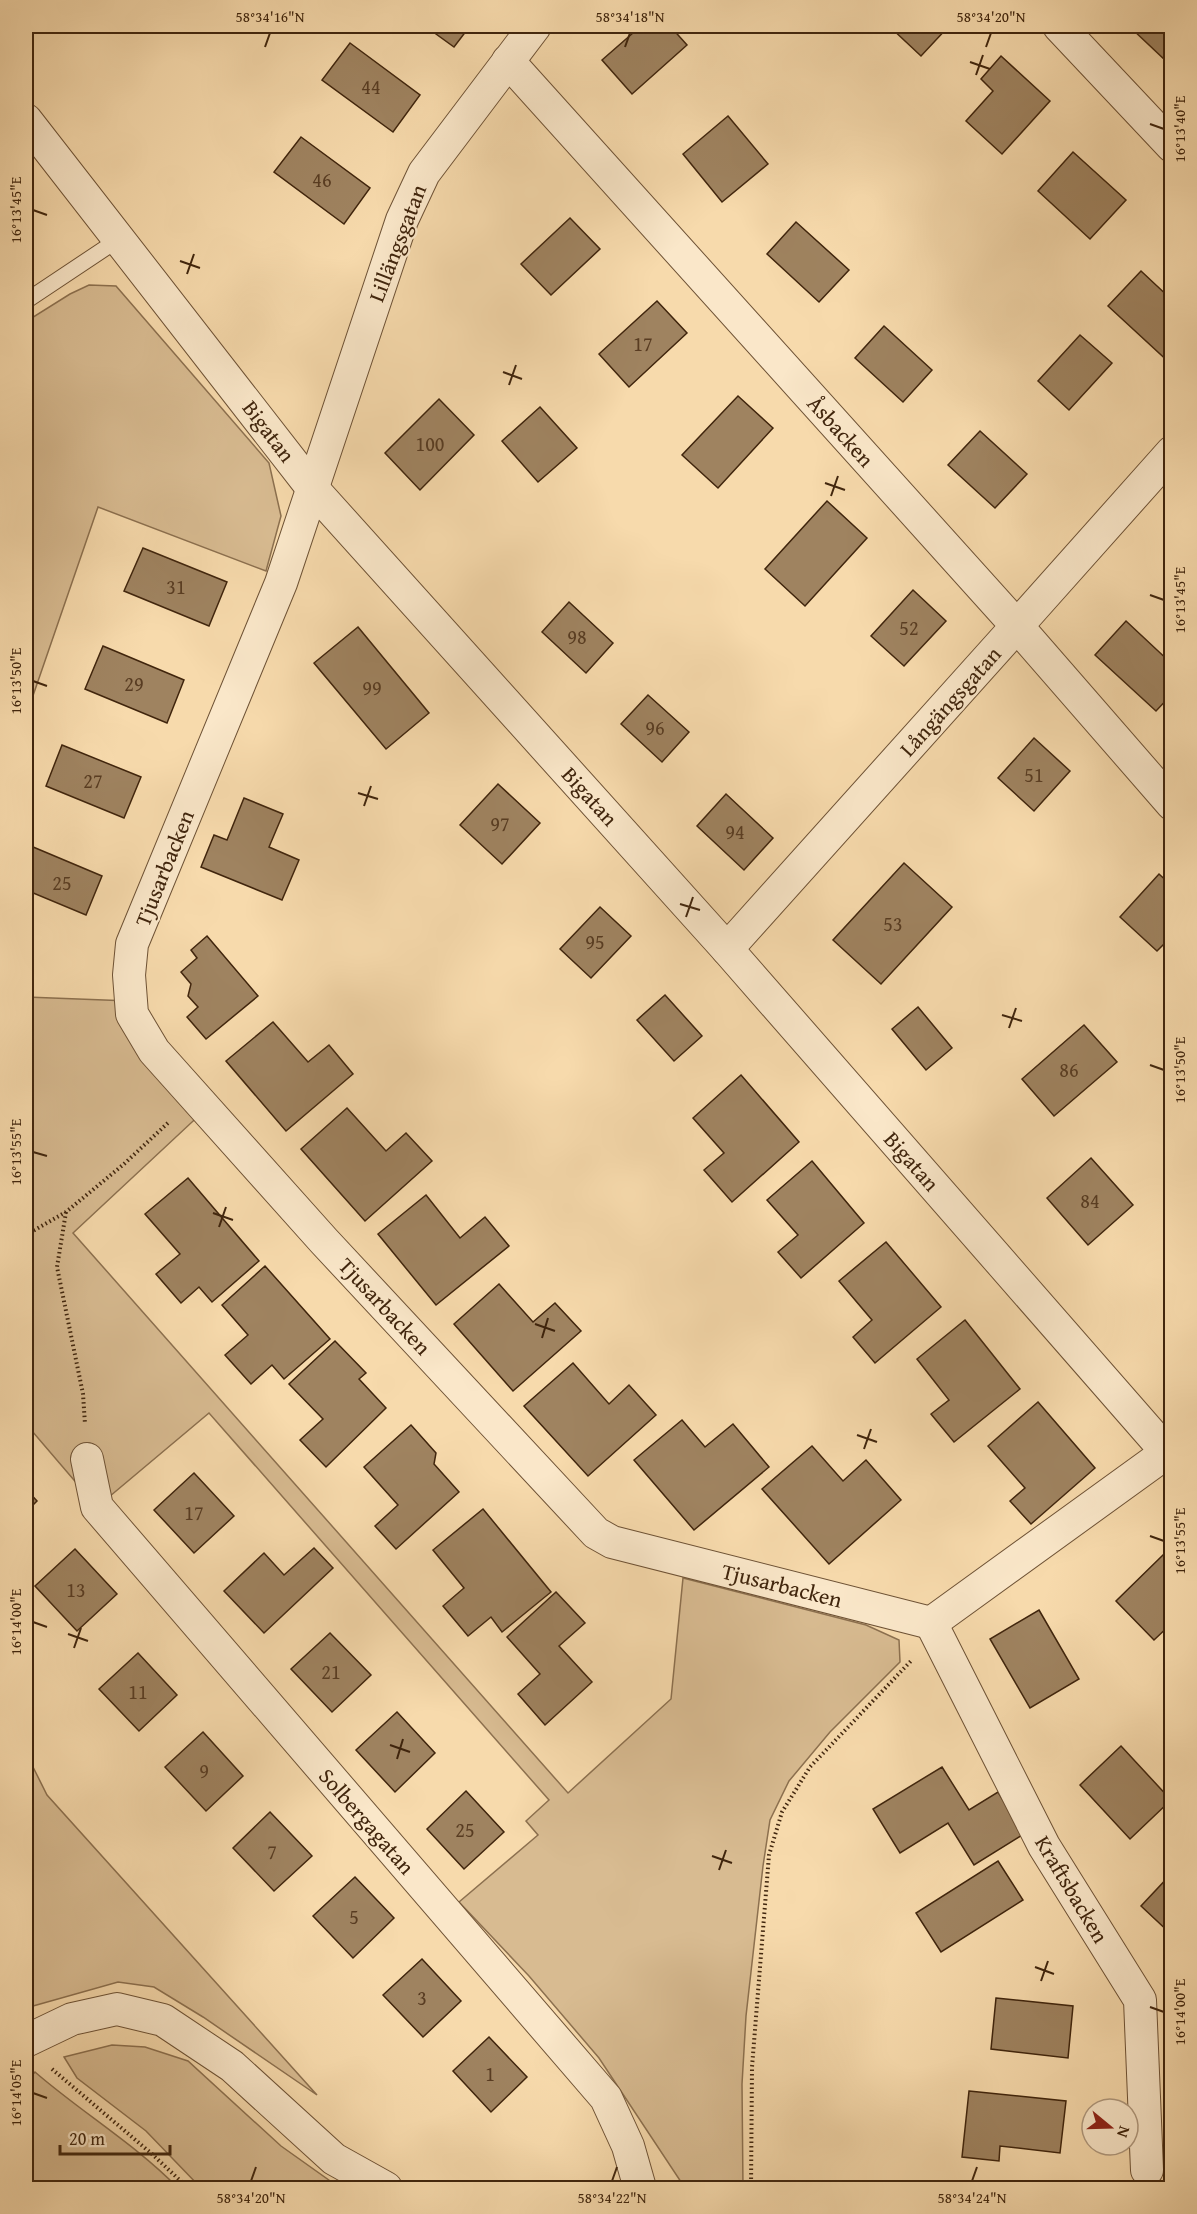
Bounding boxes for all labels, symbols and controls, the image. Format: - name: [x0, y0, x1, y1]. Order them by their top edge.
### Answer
- text: 58°34'16"N: [236, 6, 305, 27]
- text: 58°34'18"N: [596, 6, 665, 27]
- text: 58°34'20"N: [957, 6, 1026, 27]
- house number: 44: [361, 72, 381, 101]
- text: 16°13'40"E: [1169, 95, 1190, 162]
- house number: 46: [312, 165, 332, 194]
- text: 16°13'45"E: [5, 176, 26, 243]
- street label: Lillängsgatan: [360, 179, 434, 306]
- house number: 17: [633, 329, 653, 358]
- street label: Åsbacken: [800, 388, 882, 474]
- street label: Bigatan: [235, 393, 303, 469]
- house number: 100: [416, 429, 444, 458]
- text: 16°13'45"E: [1169, 566, 1190, 633]
- house number: 31: [166, 572, 186, 601]
- house number: 52: [899, 613, 919, 642]
- house number: 98: [567, 622, 587, 651]
- street label: Långängsgatan: [892, 638, 1009, 763]
- text: 16°13'50"E: [5, 647, 26, 714]
- house number: 29: [124, 669, 144, 698]
- house number: 99: [362, 673, 382, 702]
- house number: 96: [645, 713, 665, 742]
- street label: Bigatan: [555, 759, 626, 833]
- house number: 51: [1024, 760, 1044, 789]
- house number: 27: [83, 766, 103, 795]
- street label: Tjusarbacken: [126, 804, 202, 931]
- house number: 97: [490, 809, 510, 838]
- house number: 94: [725, 817, 745, 846]
- house number: 25: [52, 868, 72, 897]
- house number: 53: [883, 909, 903, 938]
- house number: 95: [585, 927, 605, 956]
- text: 16°13'50"E: [1169, 1036, 1190, 1103]
- house number: 86: [1059, 1055, 1079, 1084]
- text: 16°13'55"E: [5, 1118, 26, 1185]
- street label: Bigatan: [877, 1124, 948, 1199]
- house number: 84: [1080, 1186, 1100, 1215]
- street label: Tjusarbacken: [331, 1250, 439, 1362]
- house number: 17: [184, 1498, 204, 1527]
- text: 16°13'55"E: [1169, 1507, 1190, 1574]
- street label: Tjusarbacken: [718, 1555, 846, 1616]
- house number: 13: [66, 1575, 86, 1604]
- text: 16°14'00"E: [5, 1588, 26, 1655]
- house number: 21: [321, 1657, 341, 1686]
- house number: 11: [128, 1677, 148, 1706]
- house number: 9: [199, 1756, 209, 1785]
- street label: Solbergagatan: [312, 1761, 423, 1882]
- house number: 25: [455, 1815, 475, 1844]
- street label: Kraftsbacken: [1027, 1829, 1117, 1949]
- house number: 7: [267, 1837, 277, 1866]
- house number: 5: [349, 1902, 359, 1931]
- text: 16°14'00"E: [1169, 1978, 1190, 2045]
- house number: 3: [417, 1983, 427, 2012]
- text: 16°14'05"E: [5, 2059, 26, 2126]
- house number: 1: [485, 2059, 495, 2088]
- north arrow: [1080, 2097, 1140, 2157]
- scale bar: [60, 2118, 170, 2156]
- text: N: [1111, 2123, 1137, 2141]
- text: 20 m: [69, 2125, 105, 2152]
- text: 58°34'20"N: [217, 2187, 286, 2208]
- text: 58°34'22"N: [578, 2187, 647, 2208]
- text: 58°34'24"N: [938, 2187, 1007, 2208]

